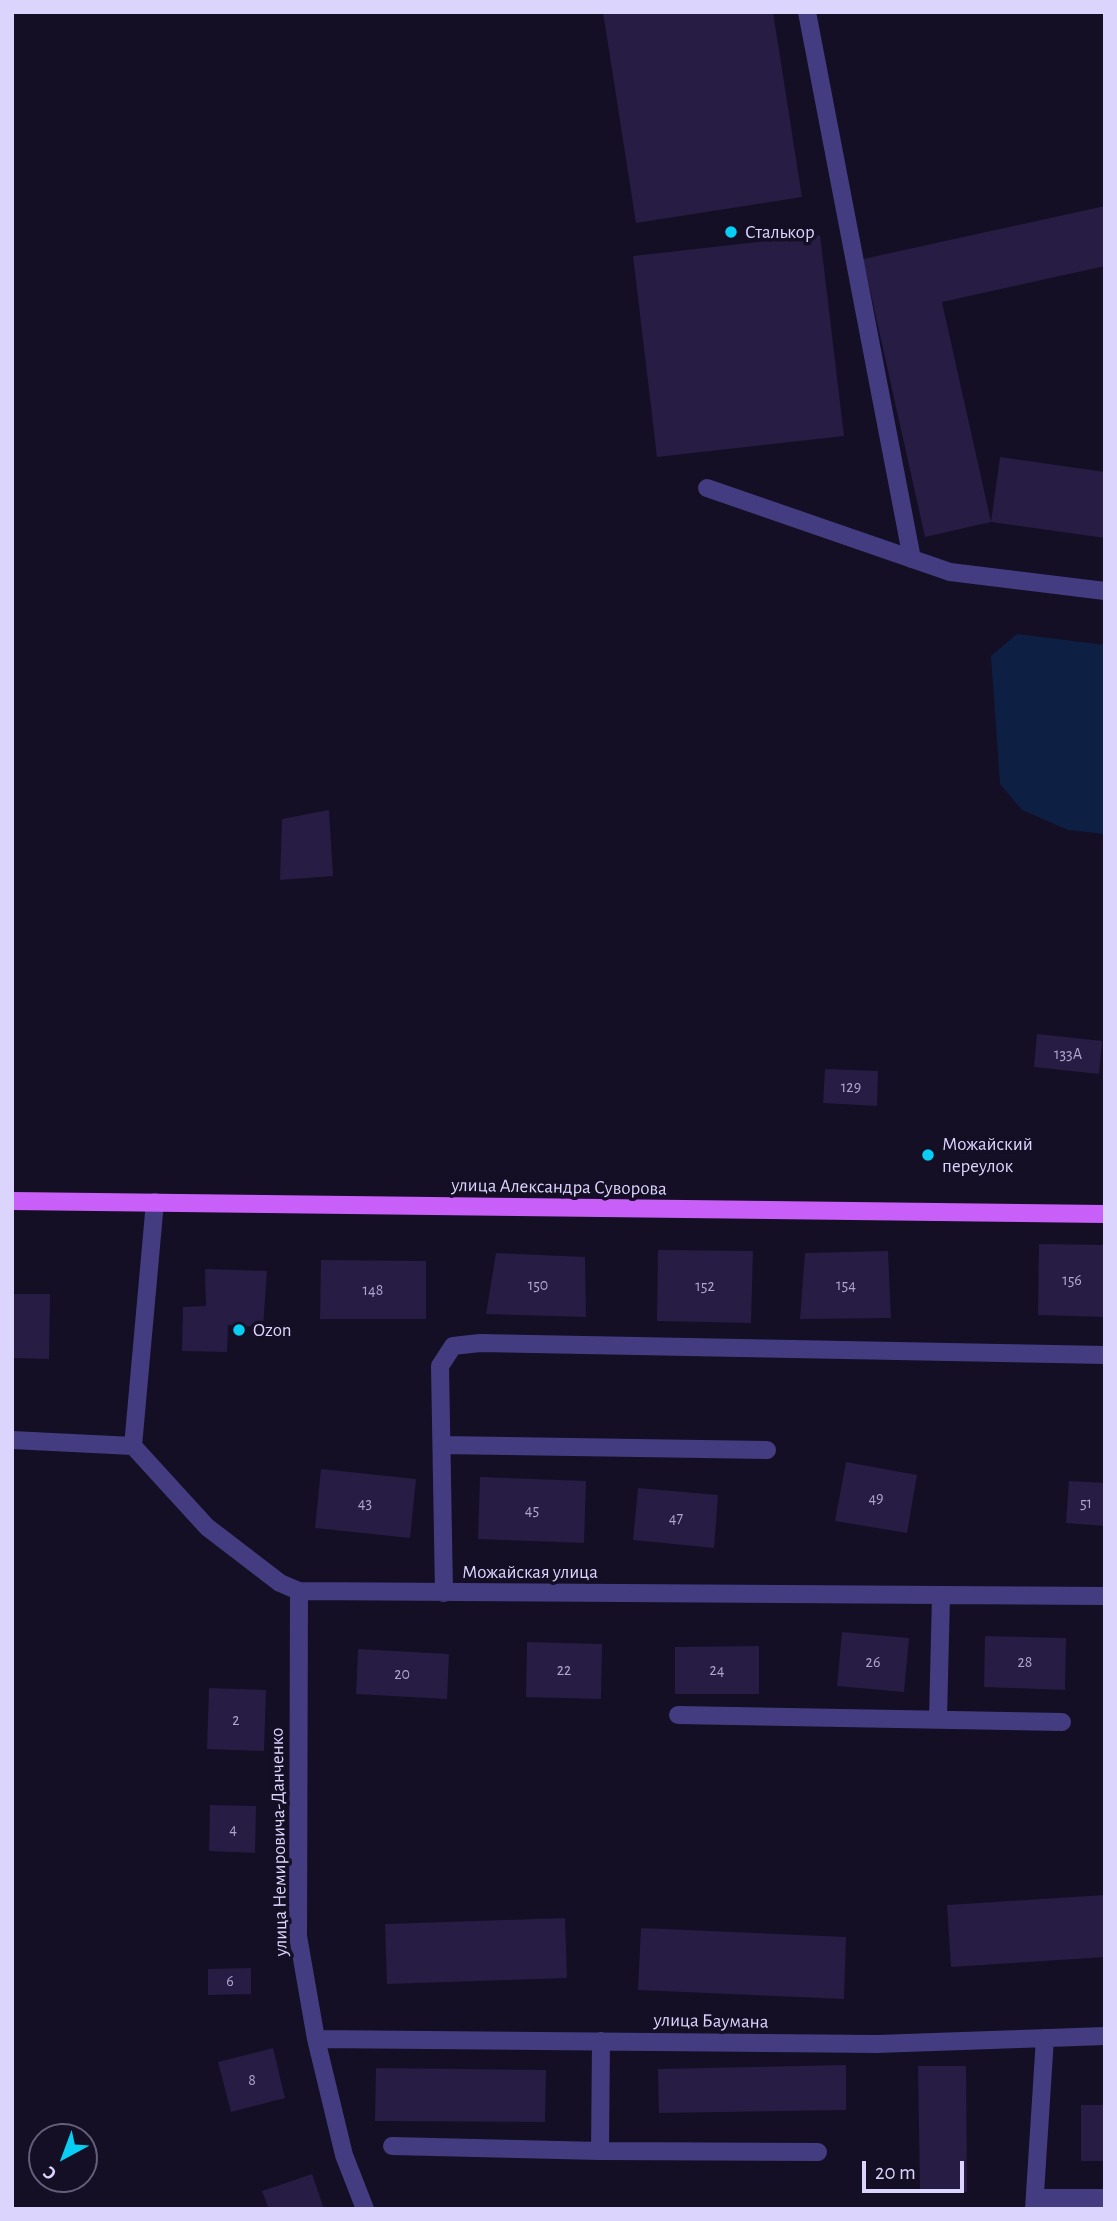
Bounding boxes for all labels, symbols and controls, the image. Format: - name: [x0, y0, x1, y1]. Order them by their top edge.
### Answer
- place label: Сталькор: [745, 221, 815, 243]
- marker: Сталькор: [723, 224, 739, 240]
- house number: 133А: [1054, 1044, 1082, 1064]
- house number: 129: [841, 1077, 861, 1097]
- place label: Можайский переулок: [942, 1133, 1033, 1177]
- marker: Можайский переулок: [920, 1147, 936, 1163]
- street label: улица Александра Суворова: [451, 1174, 667, 1200]
- house number: 156: [1062, 1270, 1082, 1290]
- house number: 150: [528, 1275, 548, 1295]
- house number: 154: [836, 1275, 856, 1295]
- house number: 152: [695, 1276, 715, 1296]
- house number: 148: [363, 1280, 383, 1300]
- place label: Ozon: [253, 1319, 292, 1341]
- marker: Ozon: [231, 1322, 247, 1338]
- house number: 49: [868, 1488, 884, 1508]
- house number: 43: [358, 1493, 372, 1513]
- house number: 51: [1080, 1493, 1092, 1513]
- house number: 45: [525, 1500, 539, 1520]
- house number: 47: [669, 1508, 683, 1528]
- street label: Можайская улица: [462, 1561, 598, 1583]
- house number: 26: [866, 1652, 880, 1672]
- house number: 28: [1018, 1652, 1032, 1672]
- house number: 22: [557, 1660, 571, 1680]
- house number: 24: [710, 1660, 724, 1680]
- house number: 20: [394, 1664, 410, 1684]
- house number: 2: [232, 1710, 240, 1730]
- street label: улица Немировича-Данченко: [266, 1728, 292, 1956]
- house number: 4: [229, 1819, 237, 1839]
- house number: 6: [226, 1971, 234, 1991]
- street label: улица Баумана: [653, 2009, 769, 2033]
- house number: 8: [248, 2070, 256, 2090]
- north arrow: [28, 2123, 98, 2193]
- scale bar: [865, 2148, 967, 2192]
- text: С: [40, 2162, 60, 2183]
- text: 20 m: [875, 2162, 916, 2183]

